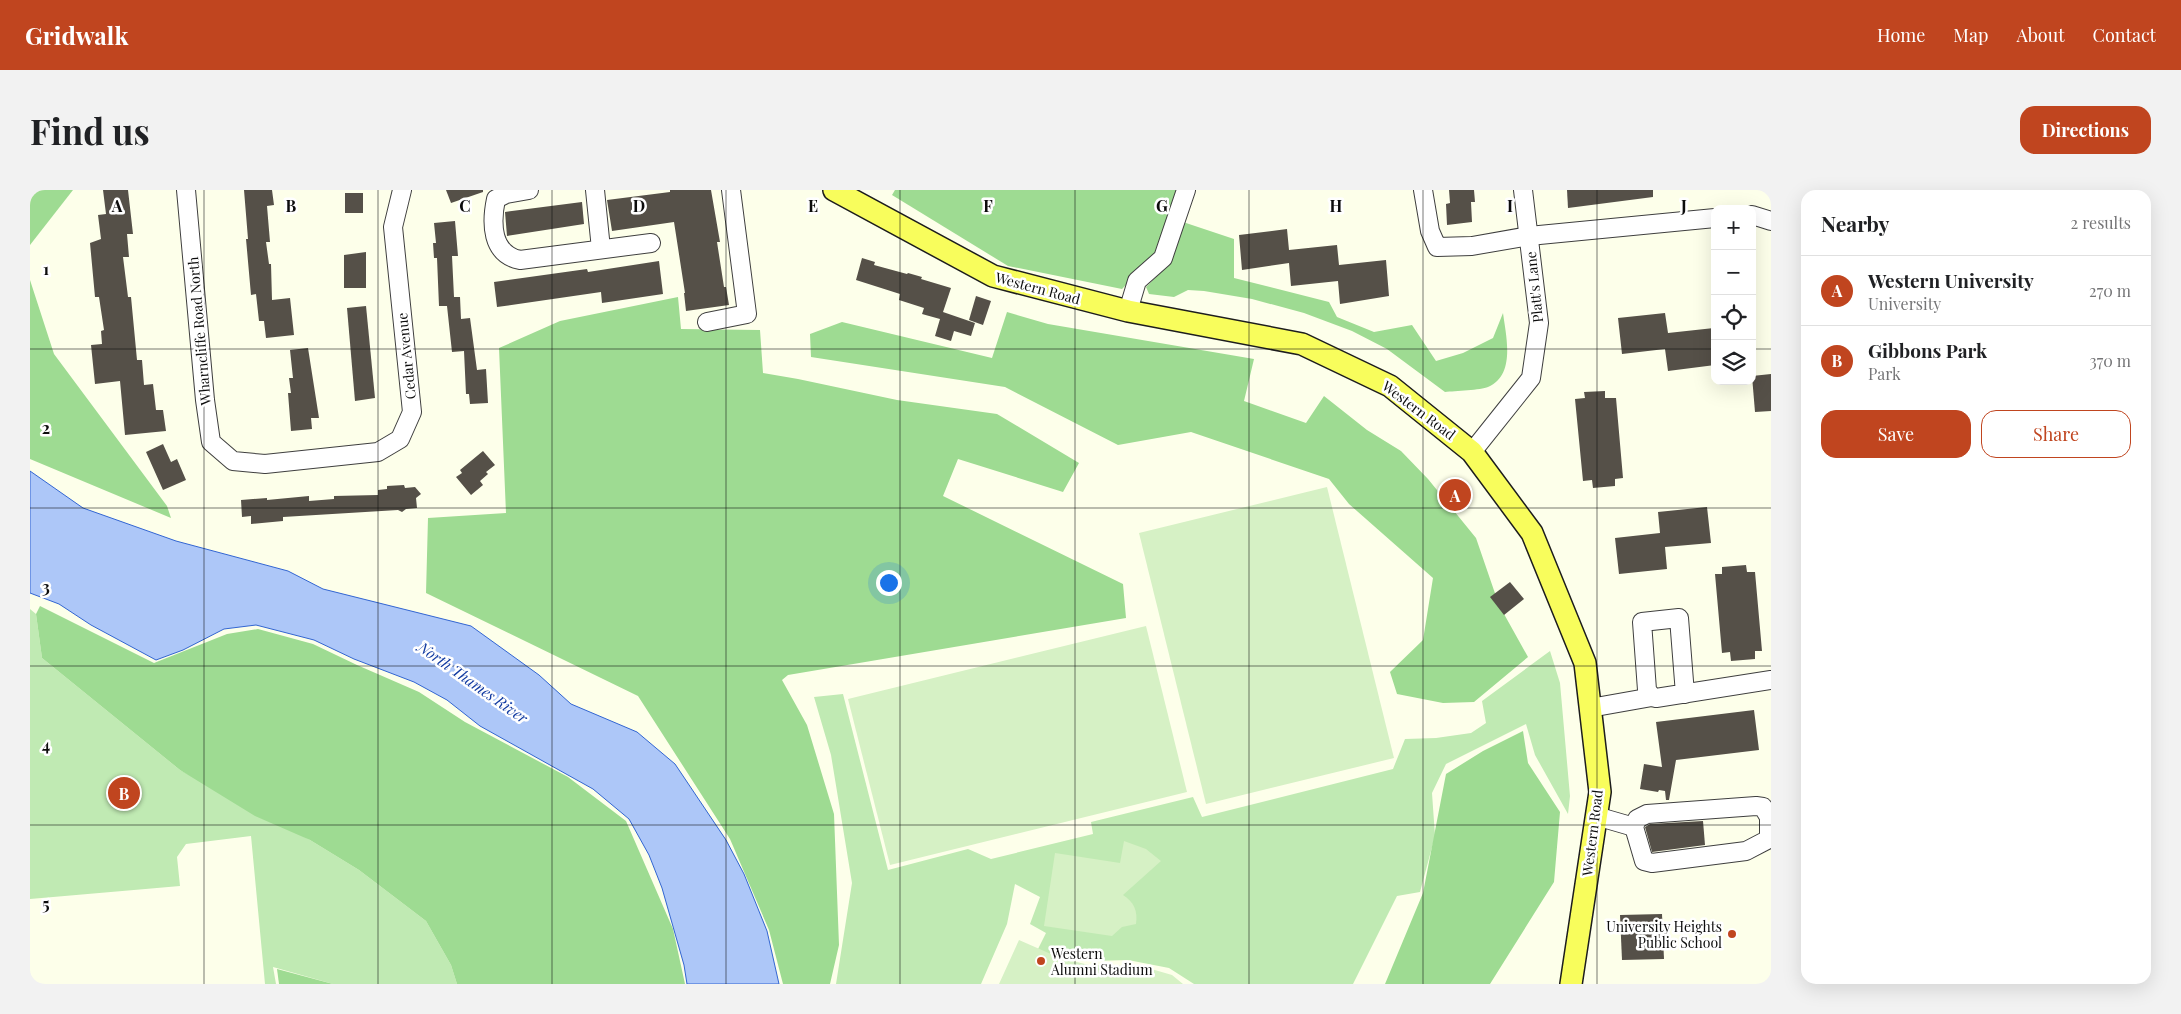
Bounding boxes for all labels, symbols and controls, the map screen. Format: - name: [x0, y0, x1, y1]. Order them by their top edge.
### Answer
- text: Gridwalk: [25, 19, 128, 51]
- text: Home: [1877, 23, 1925, 47]
- text: Map: [1953, 23, 1988, 47]
- text: About: [2016, 23, 2065, 47]
- text: Contact: [2093, 23, 2156, 47]
- button: Directions: [2020, 106, 2151, 154]
- text: Find us: [30, 107, 150, 154]
- text: A: [111, 195, 123, 216]
- text: B: [286, 195, 297, 216]
- text: C: [459, 195, 471, 216]
- text: D: [633, 195, 645, 216]
- text: E: [808, 195, 818, 216]
- text: F: [983, 195, 993, 216]
- text: G: [1156, 195, 1168, 216]
- text: H: [1330, 195, 1343, 216]
- text: I: [1507, 195, 1513, 216]
- text: J: [1680, 195, 1687, 216]
- map controls: [1711, 205, 1756, 385]
- button: +: [1711, 205, 1756, 250]
- text: Nearby: [1821, 209, 1890, 237]
- text: 2 results: [2071, 212, 2131, 233]
- street label: Platt's Lane: [1521, 250, 1547, 324]
- button: −: [1711, 250, 1756, 295]
- street label: Wharncliffe Road North: [183, 255, 215, 407]
- text: 1: [43, 258, 49, 279]
- street label: Western Road: [993, 267, 1082, 308]
- text: Western University: [1868, 267, 2034, 293]
- text: A: [1832, 280, 1842, 301]
- text: 270 m: [2089, 280, 2131, 301]
- text: University: [1868, 293, 1941, 314]
- button: locate: [1711, 295, 1756, 340]
- street label: Cedar Avenue: [392, 312, 420, 400]
- text: Gibbons Park: [1868, 337, 1987, 363]
- button: layers: [1711, 340, 1756, 385]
- text: B: [1832, 350, 1842, 371]
- text: 370 m: [2089, 350, 2131, 371]
- text: Park: [1868, 363, 1901, 384]
- street label: Western Road: [1378, 376, 1459, 444]
- button: Save: [1821, 410, 1971, 458]
- button: Share: [1981, 410, 2131, 458]
- text: 2: [42, 417, 50, 438]
- pin: A: [1439, 476, 1471, 514]
- your location: [876, 570, 902, 596]
- text: 3: [42, 576, 50, 597]
- water label: North Thames River: [412, 635, 532, 728]
- text: 4: [42, 734, 50, 755]
- pin: B: [108, 774, 140, 812]
- street label: Western Road: [1577, 789, 1607, 878]
- text: 5: [42, 893, 50, 914]
- place label: University Heights Public School: [1606, 917, 1722, 952]
- marker: University Heights Public School: [1726, 928, 1738, 940]
- place label: Western Alumni Stadium: [1050, 944, 1153, 979]
- marker: Western Alumni Stadium: [1035, 955, 1047, 967]

